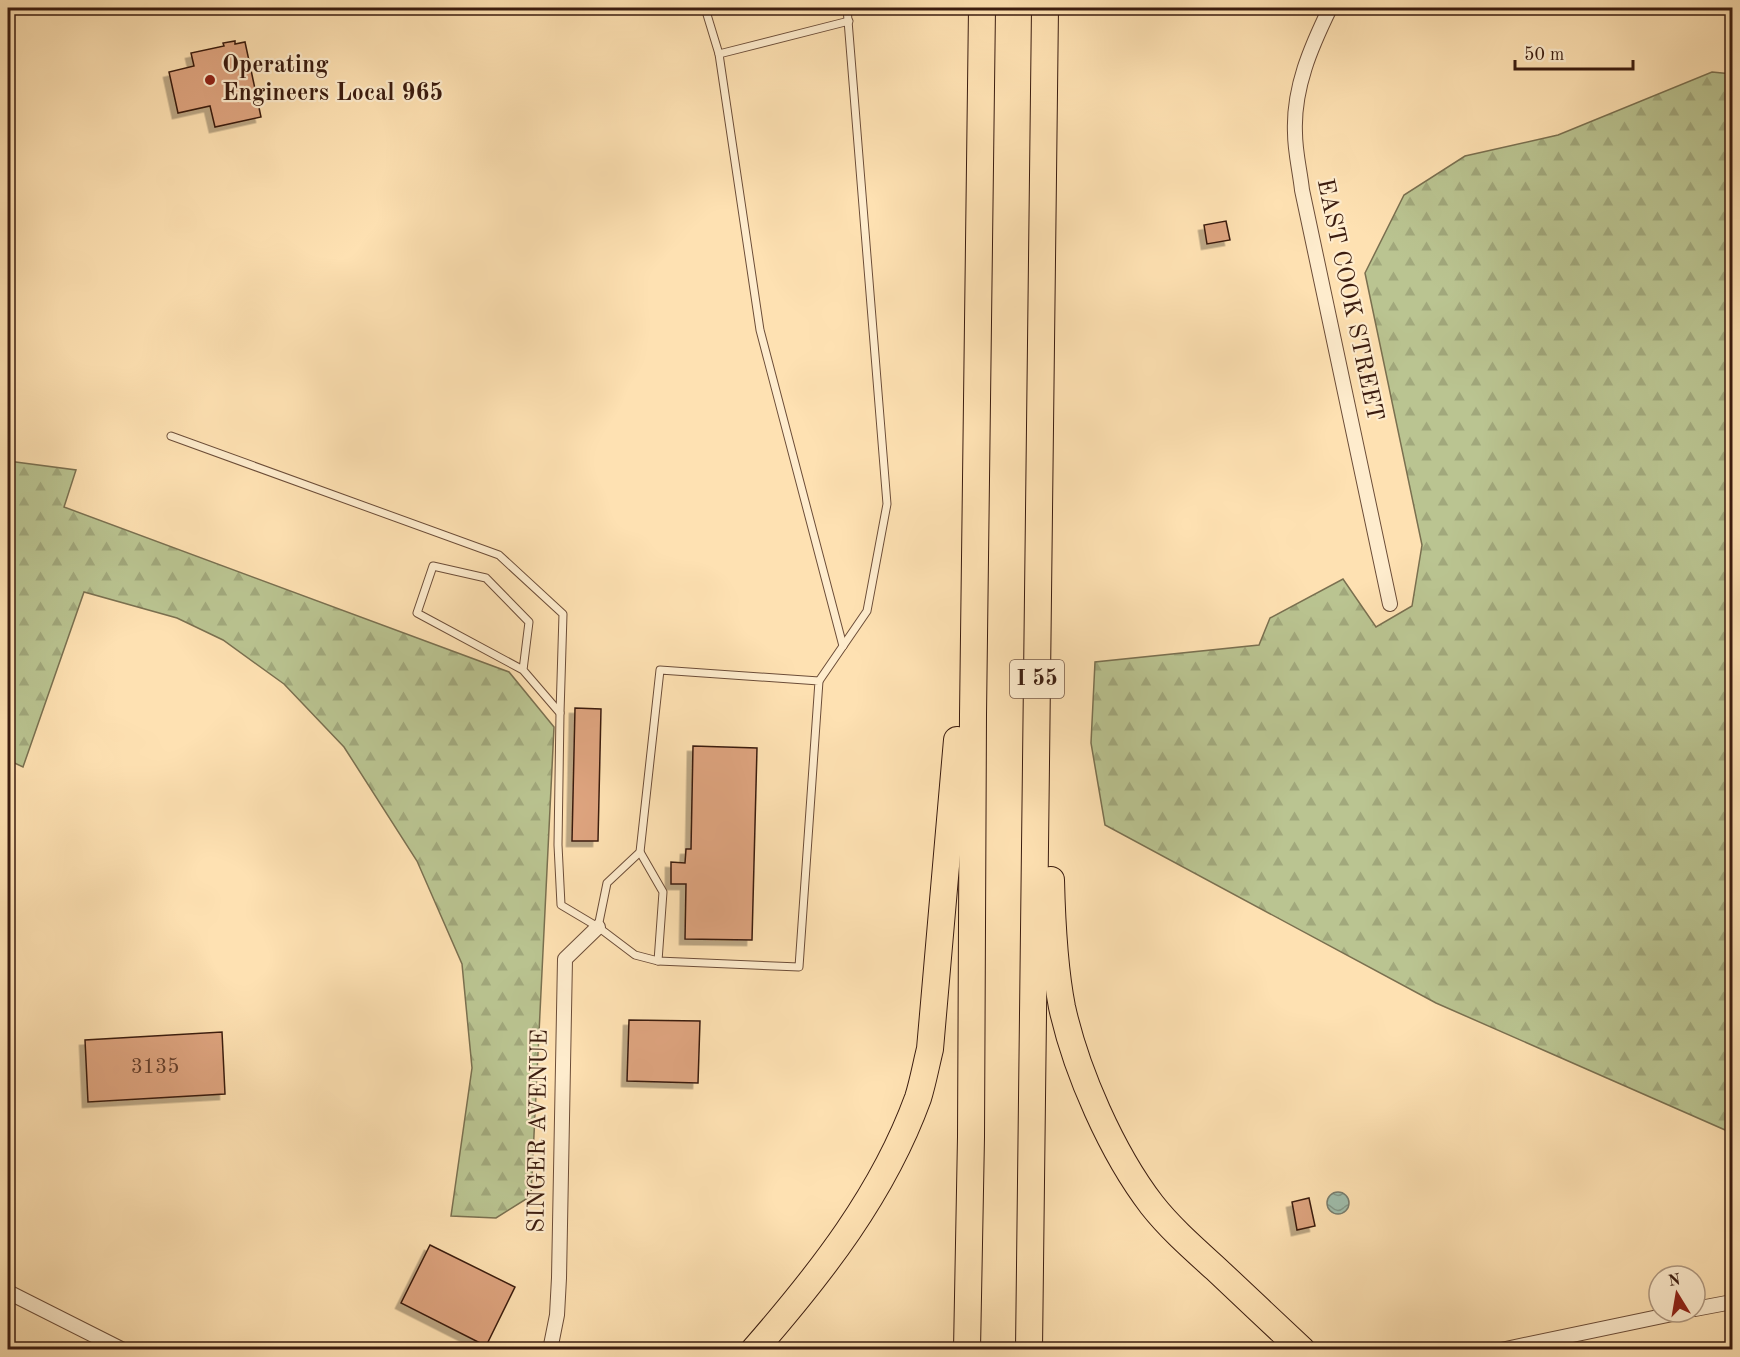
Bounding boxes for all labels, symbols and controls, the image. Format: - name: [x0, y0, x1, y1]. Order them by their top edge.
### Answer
- scale bar: [1515, 33, 1634, 71]
- text: 50 m: [1524, 46, 1564, 64]
- place label: Operating Engineers Local 965: [222, 54, 443, 106]
- marker: Operating Engineers Local 965: [203, 73, 217, 87]
- street label: EAST COOK STREET: [1312, 176, 1386, 424]
- road number: I 55: [1010, 660, 1064, 698]
- street label: SINGER AVENUE: [525, 1029, 553, 1233]
- house number: 3135: [131, 1057, 179, 1078]
- north arrow: [1647, 1264, 1707, 1324]
- text: N: [1667, 1272, 1683, 1290]

